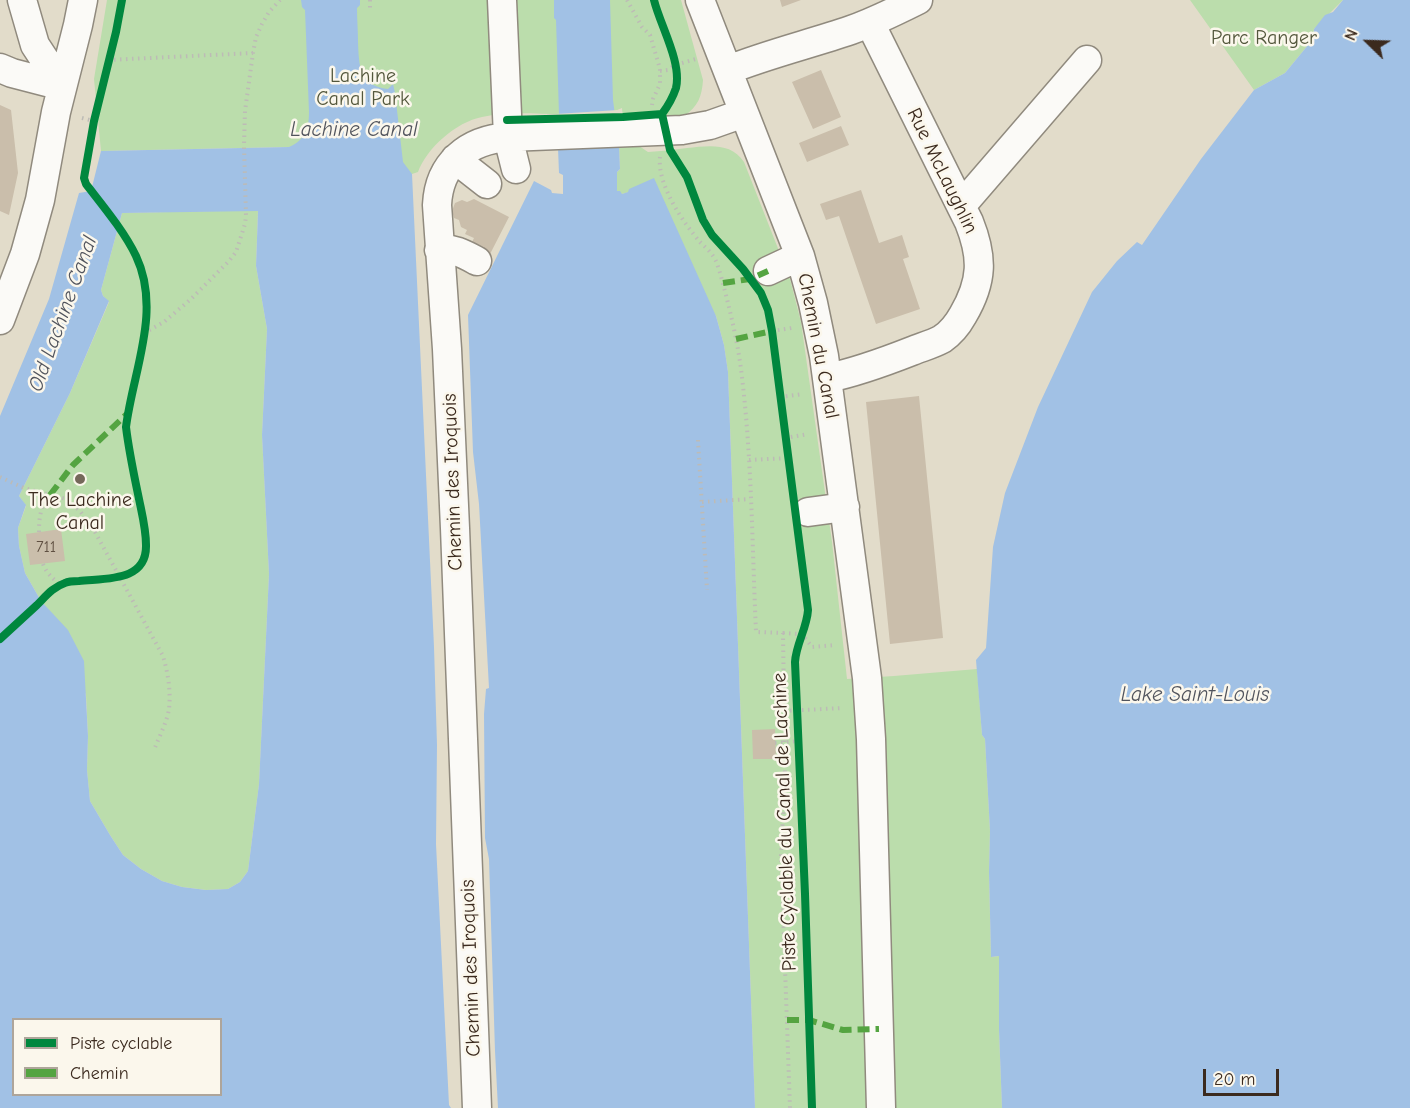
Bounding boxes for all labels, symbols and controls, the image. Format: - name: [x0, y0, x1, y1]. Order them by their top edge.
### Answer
- north arrow: [1338, 12, 1398, 72]
- park label: Parc Ranger: [1211, 26, 1317, 50]
- text: N: [1341, 27, 1362, 43]
- park label: Lachine Canal Park: [316, 64, 410, 111]
- street label: Rue McLaughlin: [901, 104, 983, 238]
- water label: Lachine Canal: [290, 117, 418, 143]
- water label: Old Lachine Canal: [23, 233, 103, 395]
- street label: Chemin du Canal: [792, 271, 844, 421]
- street label: Chemin des Iroquois: [438, 393, 468, 571]
- marker: The Lachine Canal: [73, 472, 87, 486]
- place label: The Lachine Canal: [28, 488, 132, 535]
- house number: 711: [36, 537, 56, 557]
- street label: Piste Cyclable du Canal de Lachine: [768, 672, 802, 972]
- water label: Lake Saint-Louis: [1121, 682, 1269, 708]
- street label: Chemin des Iroquois: [456, 879, 486, 1057]
- legend: [12, 1018, 222, 1096]
- text: Piste cyclable: [70, 1033, 172, 1054]
- scale bar: [1206, 1057, 1282, 1095]
- text: Chemin: [70, 1063, 129, 1084]
- text: 20 m: [1214, 1069, 1255, 1090]

